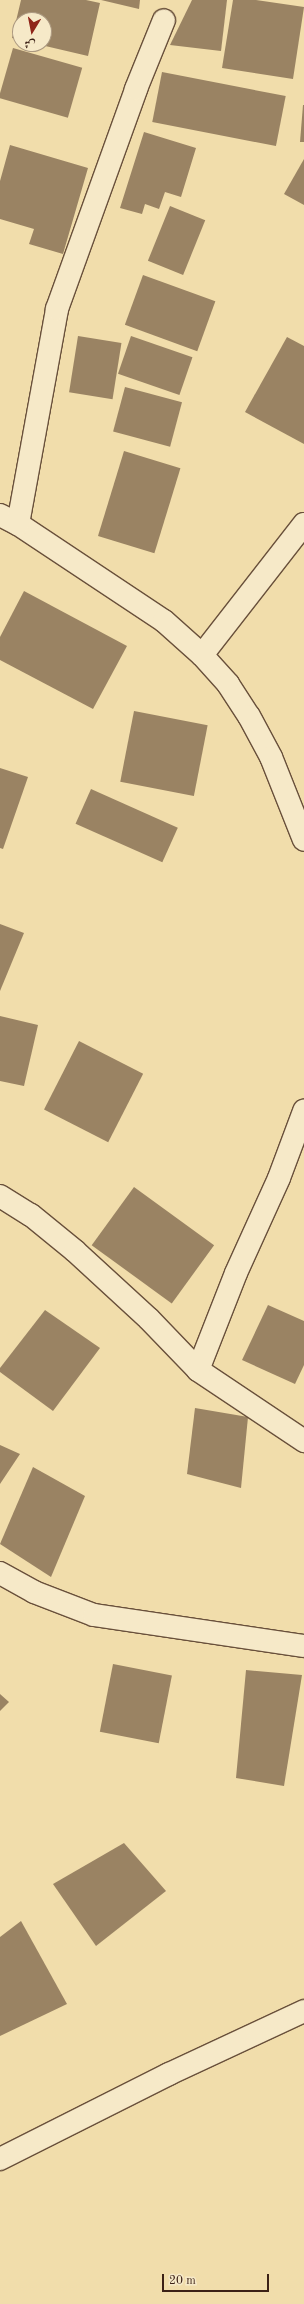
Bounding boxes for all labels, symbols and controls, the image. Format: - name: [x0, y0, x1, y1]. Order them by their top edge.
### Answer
- north arrow: [12, 12, 52, 52]
- text: ش: [24, 37, 36, 50]
- scale bar: [164, 2266, 271, 2292]
- text: 20 m: [169, 2275, 196, 2287]

